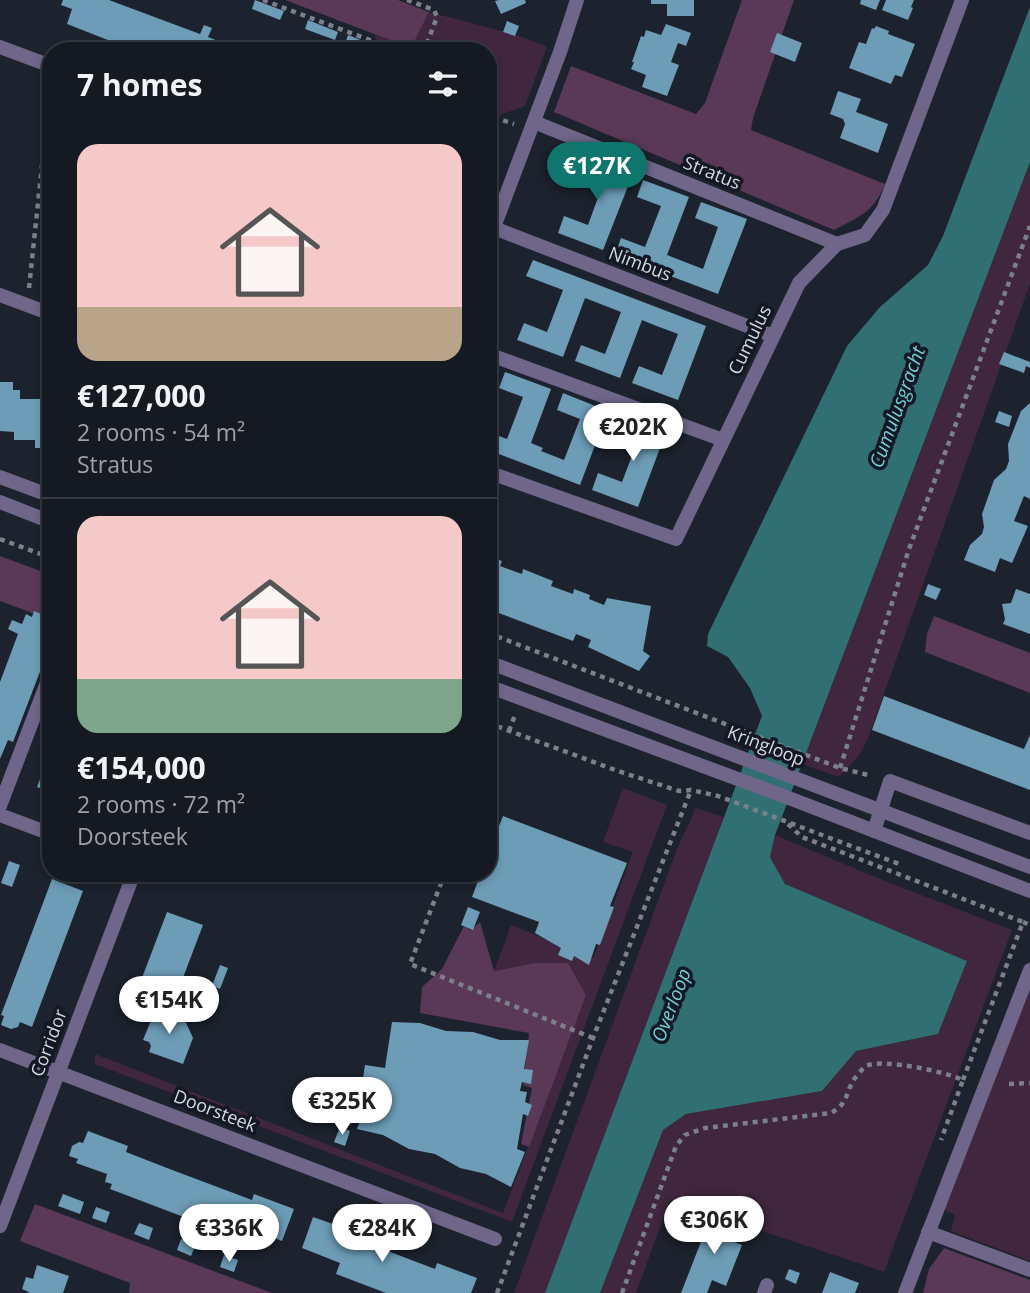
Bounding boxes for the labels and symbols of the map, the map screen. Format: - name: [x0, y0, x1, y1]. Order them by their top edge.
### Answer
- pin: €127K: [548, 142, 646, 202]
- street label: Stratus: [680, 150, 745, 194]
- street label: Nimbus: [606, 240, 675, 286]
- street label: Cumulus: [722, 301, 776, 378]
- water label: Cumulusgracht: [863, 342, 931, 471]
- pin: €202K: [584, 404, 682, 463]
- street label: Kringloop: [724, 719, 808, 771]
- water label: Overloop: [645, 965, 697, 1045]
- pin: €154K: [120, 976, 218, 1036]
- street label: Corridor: [24, 1005, 72, 1080]
- pin: €325K: [293, 1078, 391, 1137]
- street label: Doorsteek: [171, 1083, 261, 1137]
- pin: €306K: [665, 1196, 763, 1256]
- pin: €336K: [180, 1204, 278, 1264]
- pin: €284K: [333, 1204, 431, 1264]

